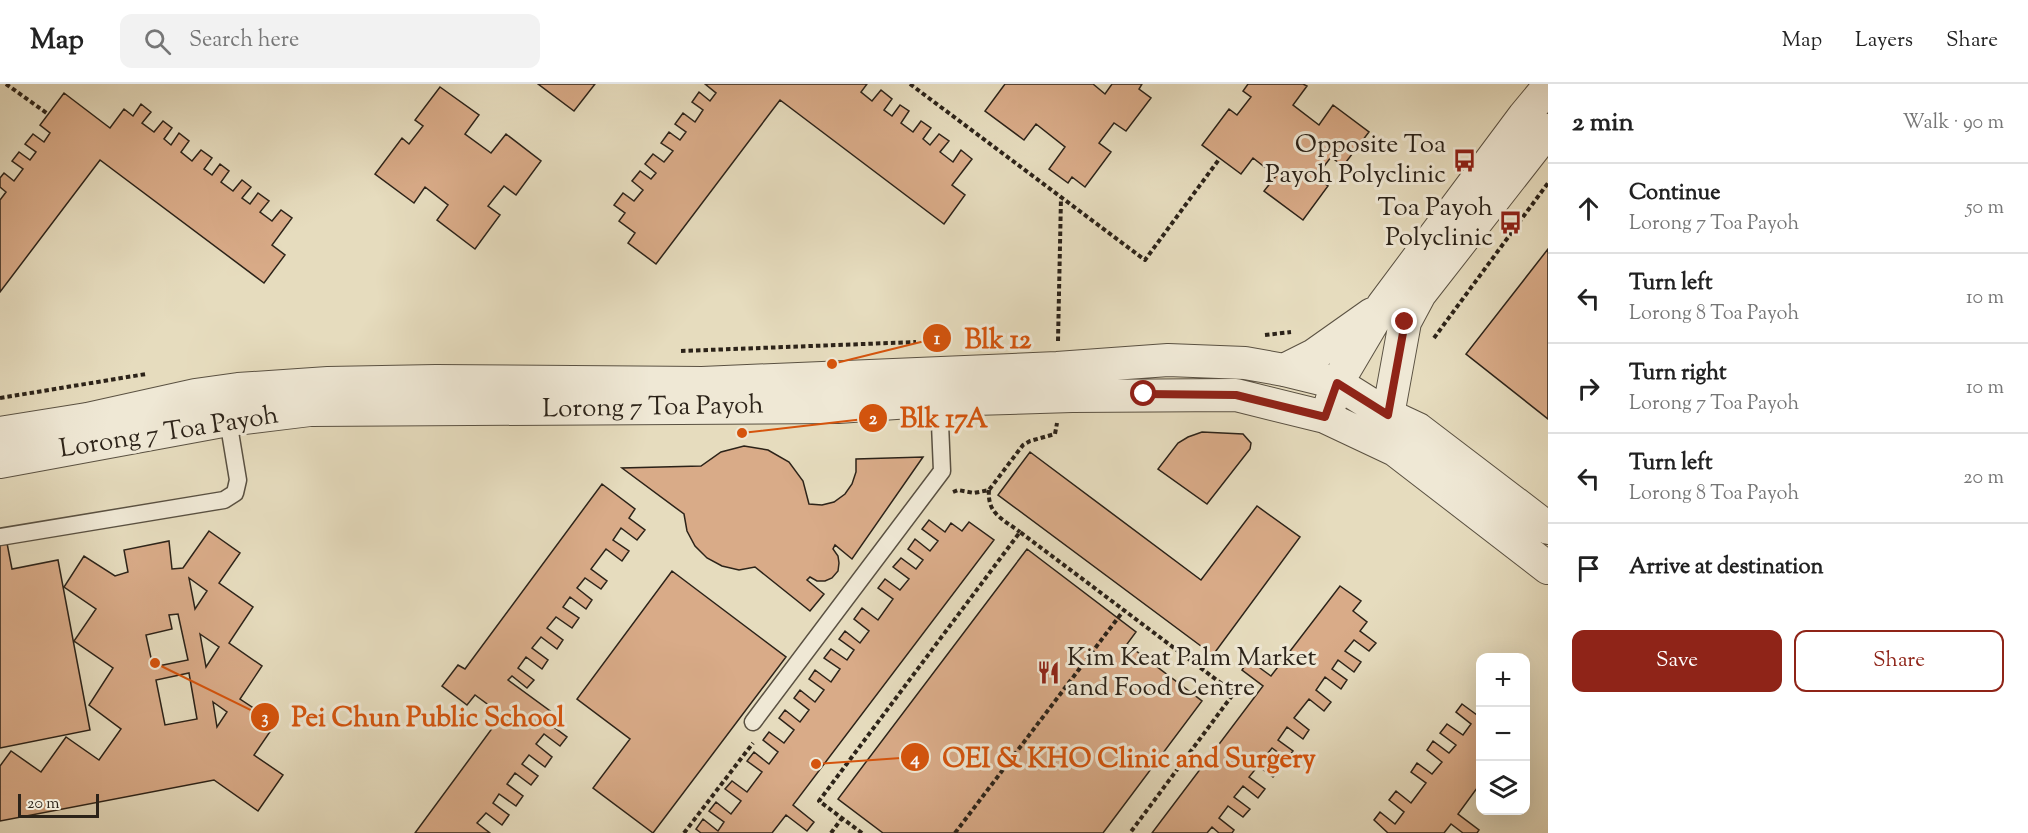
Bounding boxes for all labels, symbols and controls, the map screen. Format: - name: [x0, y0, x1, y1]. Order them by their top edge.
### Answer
- search box: [120, 14, 540, 68]
- text: Map: [30, 21, 84, 61]
- icon: search: [141, 25, 174, 58]
- text: Search here: [189, 25, 299, 57]
- text: Map: [1782, 26, 1822, 56]
- text: Layers: [1855, 26, 1913, 56]
- text: Share: [1946, 26, 1998, 56]
- text: 2 min: [1572, 105, 1634, 142]
- text: Walk · 90 m: [1902, 109, 2004, 138]
- place label: Opposite Toa Payoh Polyclinic: [1265, 127, 1446, 194]
- bus stop icon: Opposite Toa Payoh Polyclinic: [1451, 147, 1477, 173]
- text: Continue: [1629, 178, 1720, 210]
- place label: Toa Payoh Polyclinic: [1378, 190, 1493, 257]
- icon: ahead: [1572, 192, 1605, 225]
- text: 50 m: [1966, 194, 2004, 223]
- bus stop icon: Toa Payoh Polyclinic: [1498, 210, 1524, 236]
- text: Lorong 7 Toa Payoh: [1629, 210, 1799, 239]
- text: Turn left: [1629, 268, 1712, 300]
- icon: left: [1572, 282, 1605, 315]
- text: 10 m: [1966, 284, 2004, 313]
- text: Lorong 8 Toa Payoh: [1629, 300, 1799, 329]
- route end: [1391, 308, 1417, 334]
- callout: Blk 12: [922, 316, 1043, 361]
- text: Blk 12: [965, 322, 1032, 361]
- text: 1: [934, 327, 941, 353]
- text: Turn right: [1629, 358, 1726, 390]
- icon: right: [1572, 372, 1605, 405]
- text: 10 m: [1966, 374, 2004, 403]
- route start: [1130, 380, 1156, 406]
- street label: Lorong 7 Toa Payoh: [542, 388, 764, 428]
- text: Lorong 7 Toa Payoh: [1629, 390, 1799, 419]
- callout: Blk 17A: [858, 395, 1000, 440]
- street label: Lorong 7 Toa Payoh: [57, 397, 281, 469]
- text: Blk 17A: [900, 401, 988, 440]
- text: 2: [869, 407, 878, 433]
- text: Turn left: [1629, 448, 1712, 480]
- icon: left: [1572, 462, 1605, 495]
- text: 20 m: [1963, 464, 2004, 493]
- text: Lorong 8 Toa Payoh: [1629, 480, 1799, 509]
- icon: arrive: [1572, 552, 1605, 585]
- text: Arrive at destination: [1629, 552, 1824, 584]
- button: Save: [1572, 630, 1782, 692]
- button: Share: [1794, 630, 2004, 692]
- place label: Kim Keat Palm Market and Food Centre: [1067, 640, 1317, 707]
- map controls: [1476, 653, 1530, 815]
- button: +: [1476, 653, 1530, 707]
- restaurant icon: Kim Keat Palm Market and Food Centre: [1036, 660, 1062, 686]
- callout: Pei Chun Public School: [250, 694, 577, 739]
- text: Pei Chun Public School: [291, 700, 565, 739]
- text: 3: [261, 706, 269, 732]
- button: −: [1476, 707, 1530, 761]
- callout: OEI & KHO Clinic and Surgery: [900, 735, 1327, 780]
- text: OEI & KHO Clinic and Surgery: [942, 741, 1316, 780]
- text: 4: [909, 747, 920, 773]
- button: layers: [1476, 761, 1530, 815]
- scale bar: [18, 791, 99, 818]
- text: 20 m: [27, 793, 60, 816]

